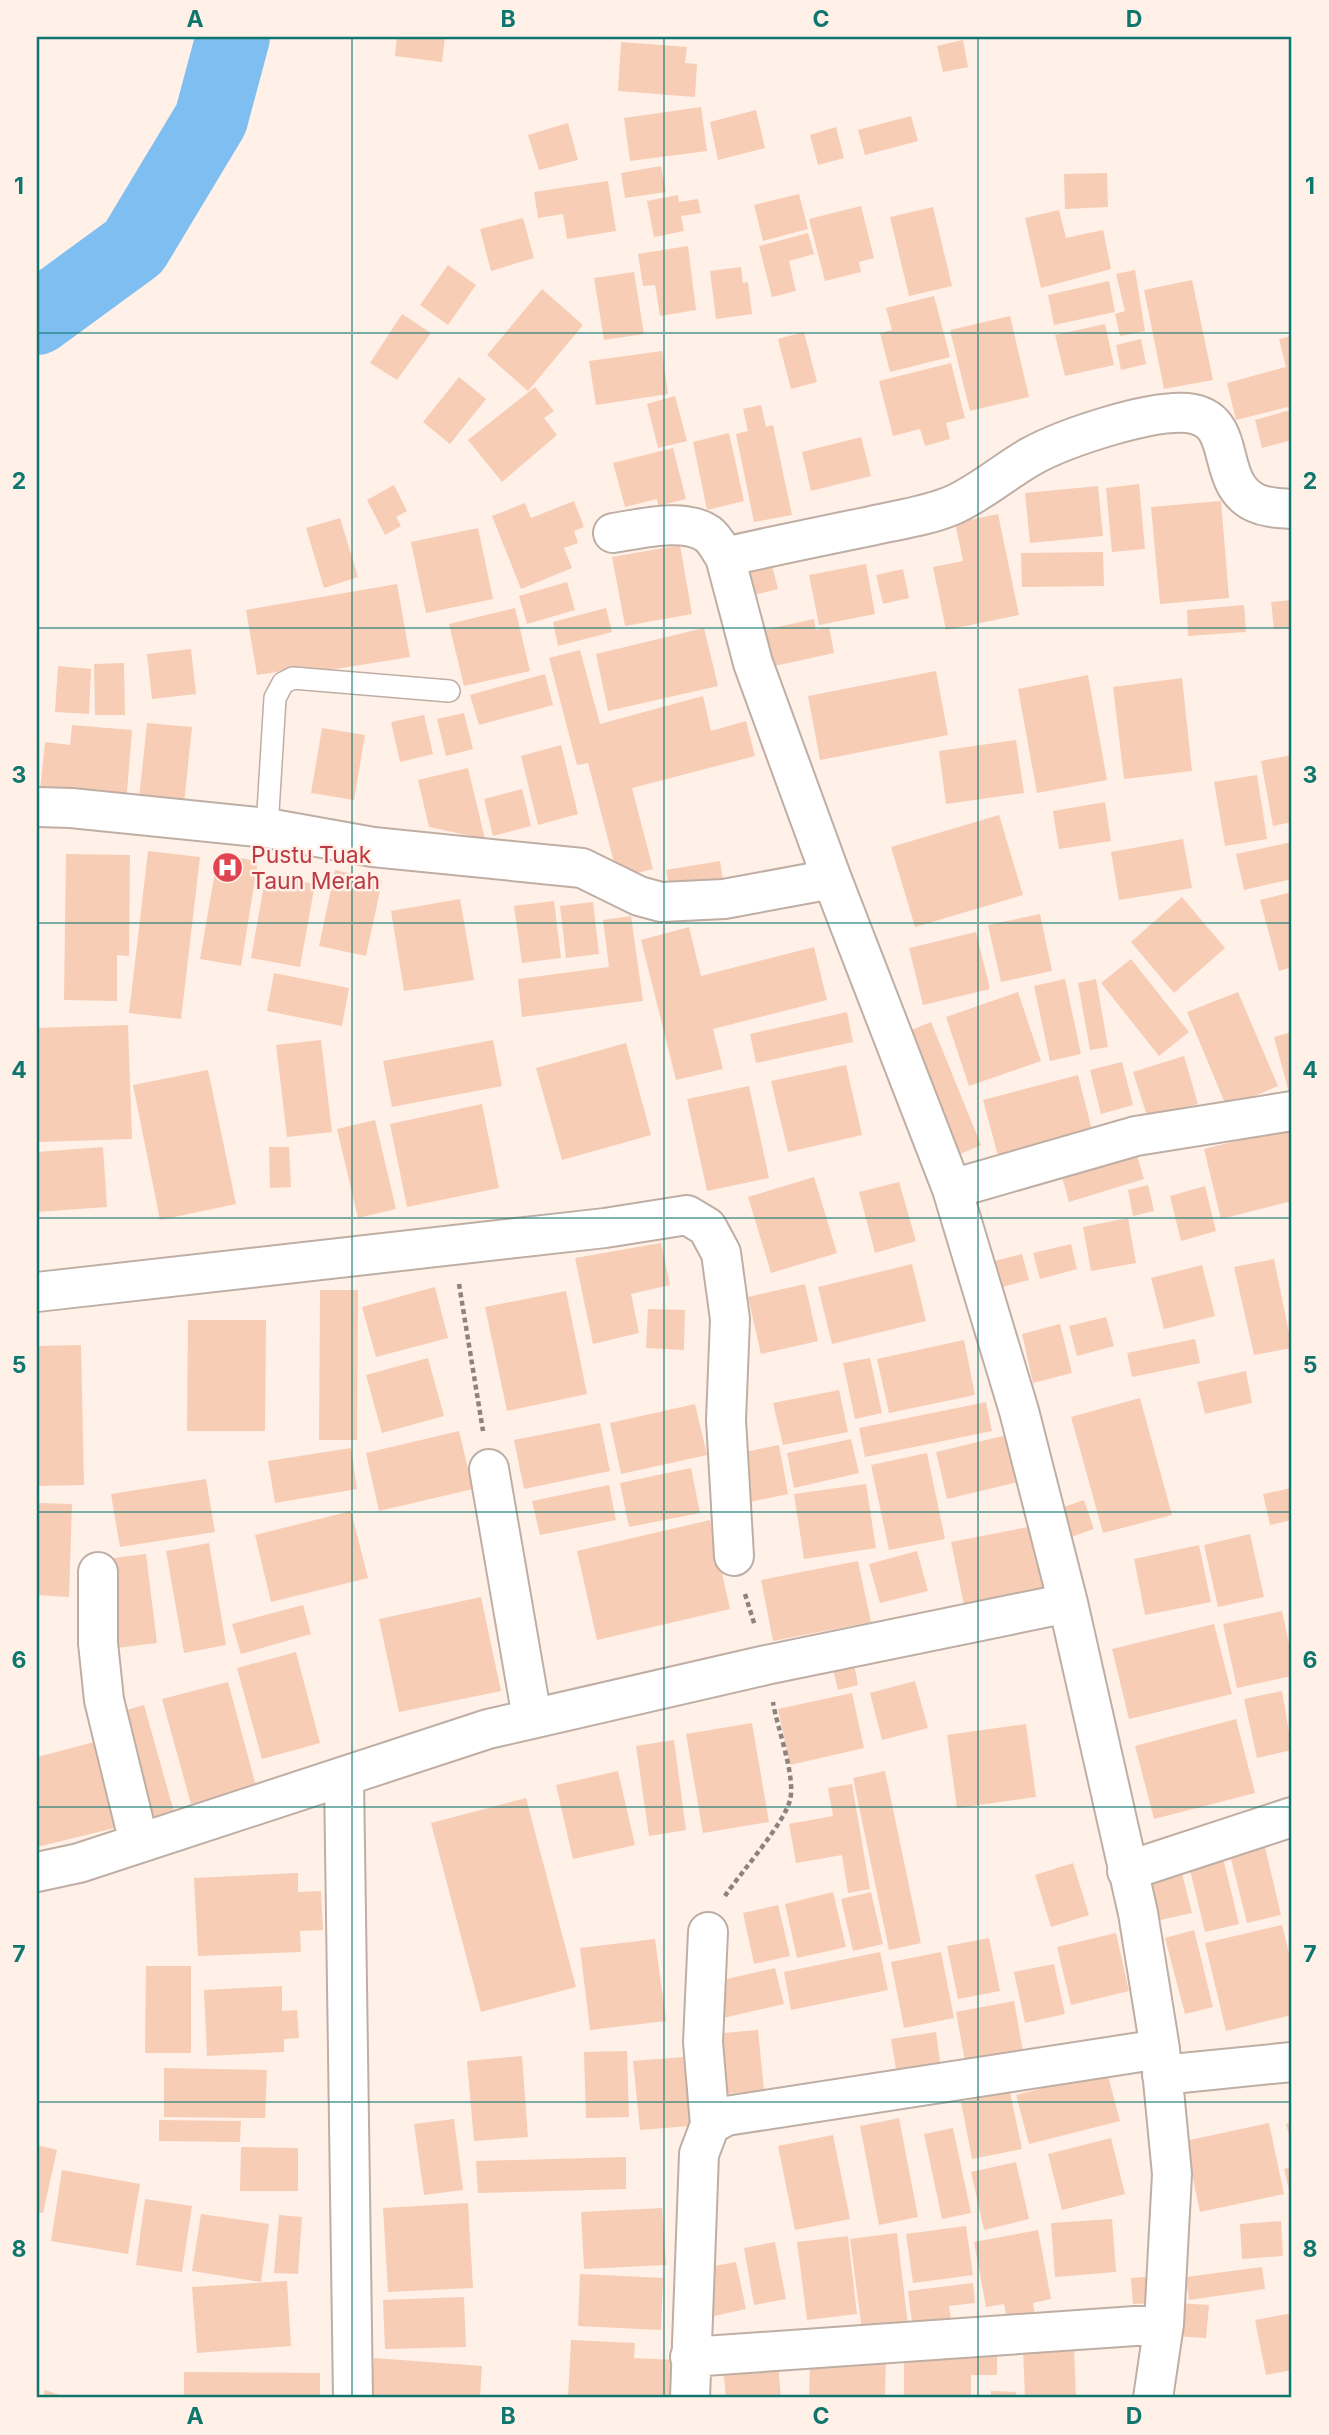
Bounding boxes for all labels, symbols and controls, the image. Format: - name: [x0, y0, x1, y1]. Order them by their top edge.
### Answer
- text: A: [186, 5, 204, 33]
- text: B: [500, 5, 516, 33]
- text: C: [812, 5, 830, 33]
- text: D: [1126, 5, 1142, 33]
- text: 1: [14, 172, 24, 200]
- text: 1: [1305, 172, 1315, 200]
- text: 2: [12, 467, 26, 495]
- text: 2: [1303, 467, 1317, 495]
- text: 3: [12, 761, 26, 789]
- text: 3: [1303, 761, 1317, 789]
- place label: Pustu Tuak Taun Merah: [251, 841, 380, 895]
- hospital icon: Pustu Tuak Taun Merah: [211, 851, 245, 885]
- text: 4: [11, 1056, 27, 1084]
- text: 4: [1302, 1056, 1318, 1084]
- text: 5: [12, 1351, 26, 1379]
- text: 5: [1303, 1351, 1317, 1379]
- text: 6: [12, 1646, 26, 1674]
- text: 6: [1303, 1646, 1317, 1674]
- text: 7: [12, 1940, 26, 1968]
- text: 7: [1303, 1940, 1317, 1968]
- text: 8: [12, 2235, 26, 2263]
- text: 8: [1303, 2235, 1317, 2263]
- text: A: [186, 2402, 204, 2430]
- text: B: [500, 2402, 516, 2430]
- text: C: [812, 2402, 830, 2430]
- text: D: [1126, 2402, 1142, 2430]

